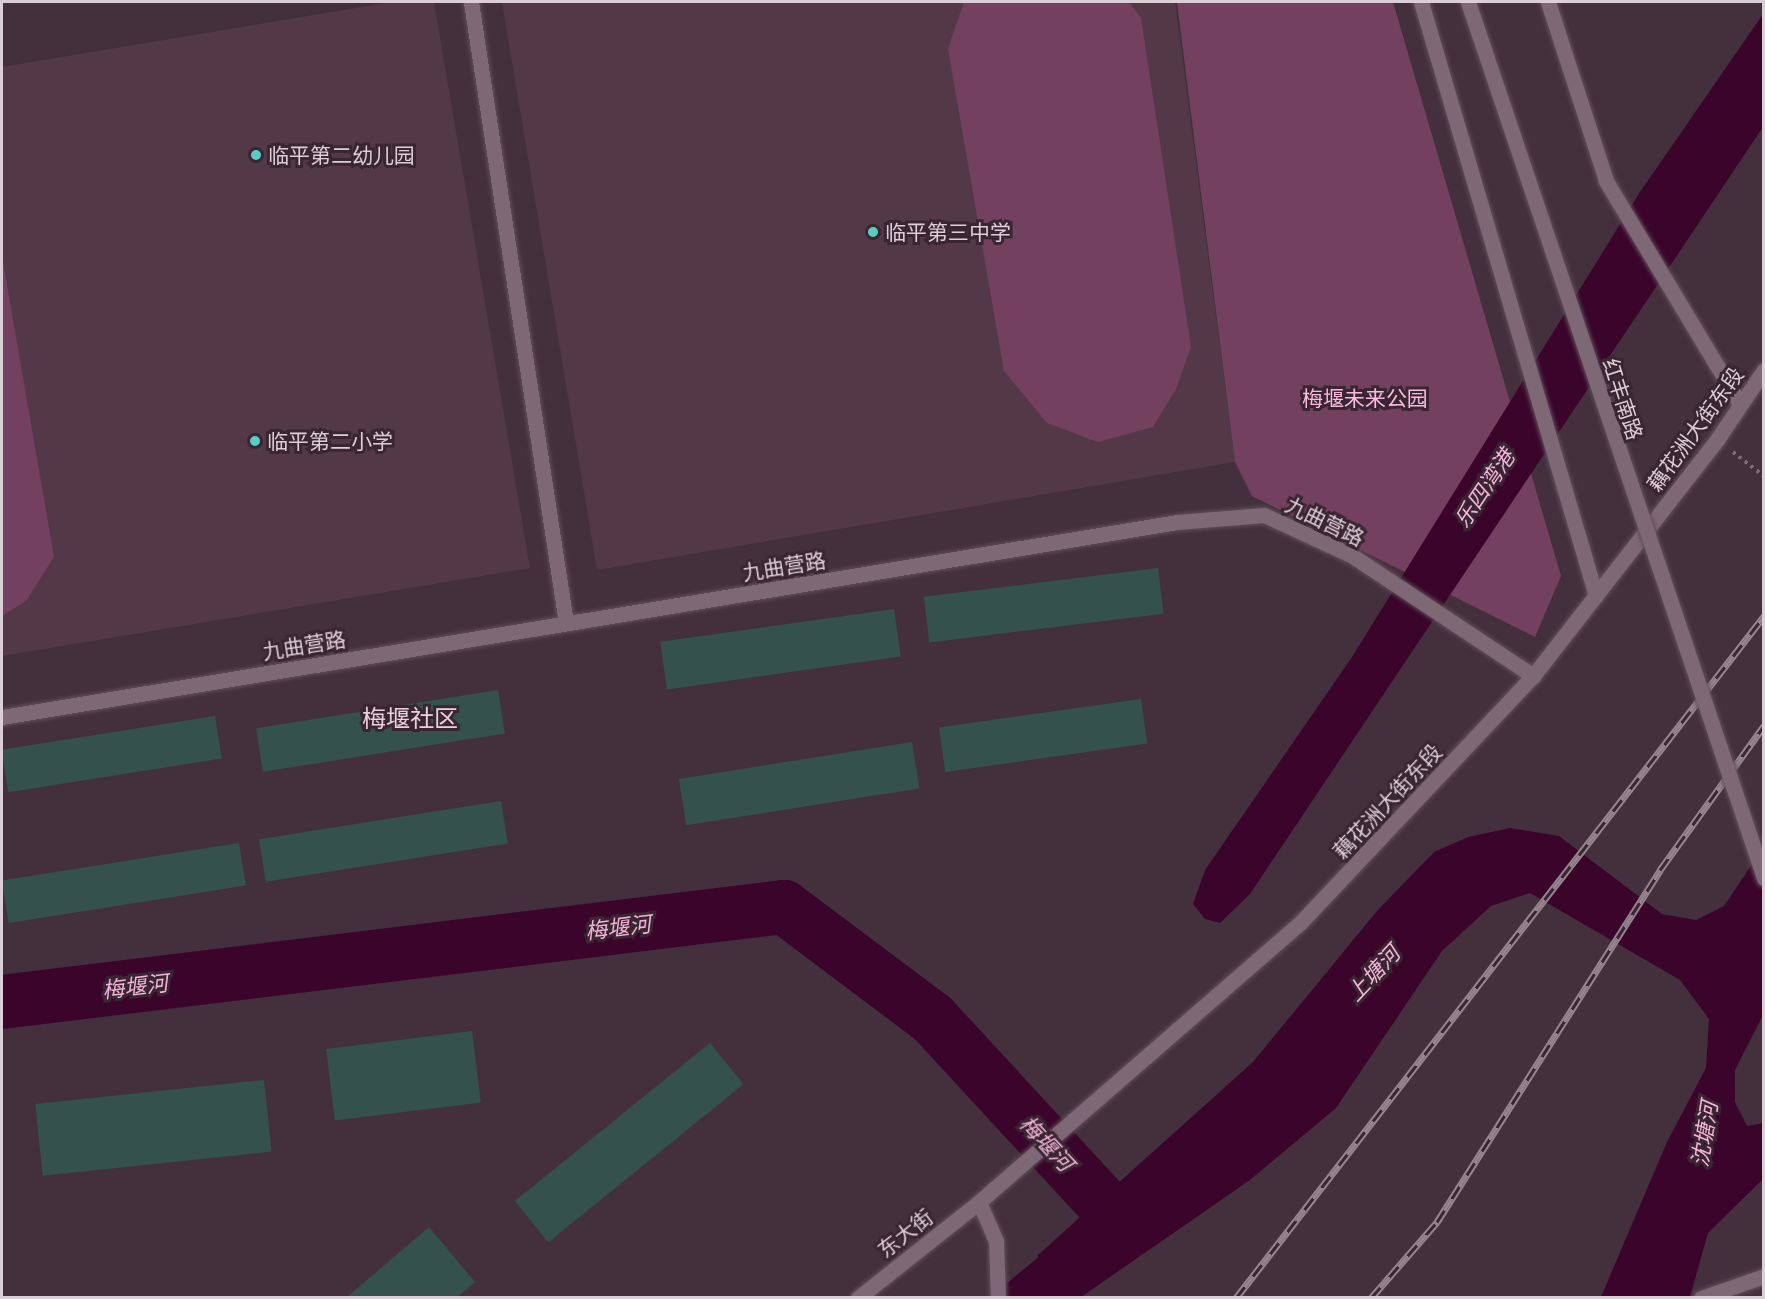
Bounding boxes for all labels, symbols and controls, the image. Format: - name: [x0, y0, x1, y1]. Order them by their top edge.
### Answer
- place label: 临平第二幼儿园: [268, 142, 415, 168]
- marker: 临平第二幼儿园: [249, 148, 263, 162]
- place label: 临平第三中学: [885, 219, 1011, 245]
- marker: 临平第三中学: [866, 225, 880, 239]
- street label: 红丰南路: [1598, 355, 1648, 443]
- street label: 藕花洲大街东段: [1642, 362, 1748, 496]
- park label: 梅堰未来公园: [1302, 385, 1428, 411]
- place label: 临平第二小学: [267, 428, 393, 454]
- marker: 临平第二小学: [248, 434, 262, 448]
- water label: 乐四湾港: [1448, 444, 1520, 532]
- street label: 九曲营路: [1282, 491, 1368, 551]
- street label: 九曲营路: [741, 547, 827, 585]
- street label: 九曲营路: [261, 626, 347, 664]
- district label: 梅堰社区: [362, 705, 458, 733]
- street label: 藕花洲大街东段: [1328, 739, 1446, 863]
- water label: 梅堰河: [584, 910, 652, 944]
- water label: 上塘河: [1341, 940, 1405, 1006]
- water label: 梅堰河: [101, 969, 169, 1003]
- water label: 沈塘河: [1686, 1099, 1722, 1169]
- water label: 梅堰河: [1015, 1110, 1079, 1176]
- street label: 东大街: [872, 1204, 938, 1262]

